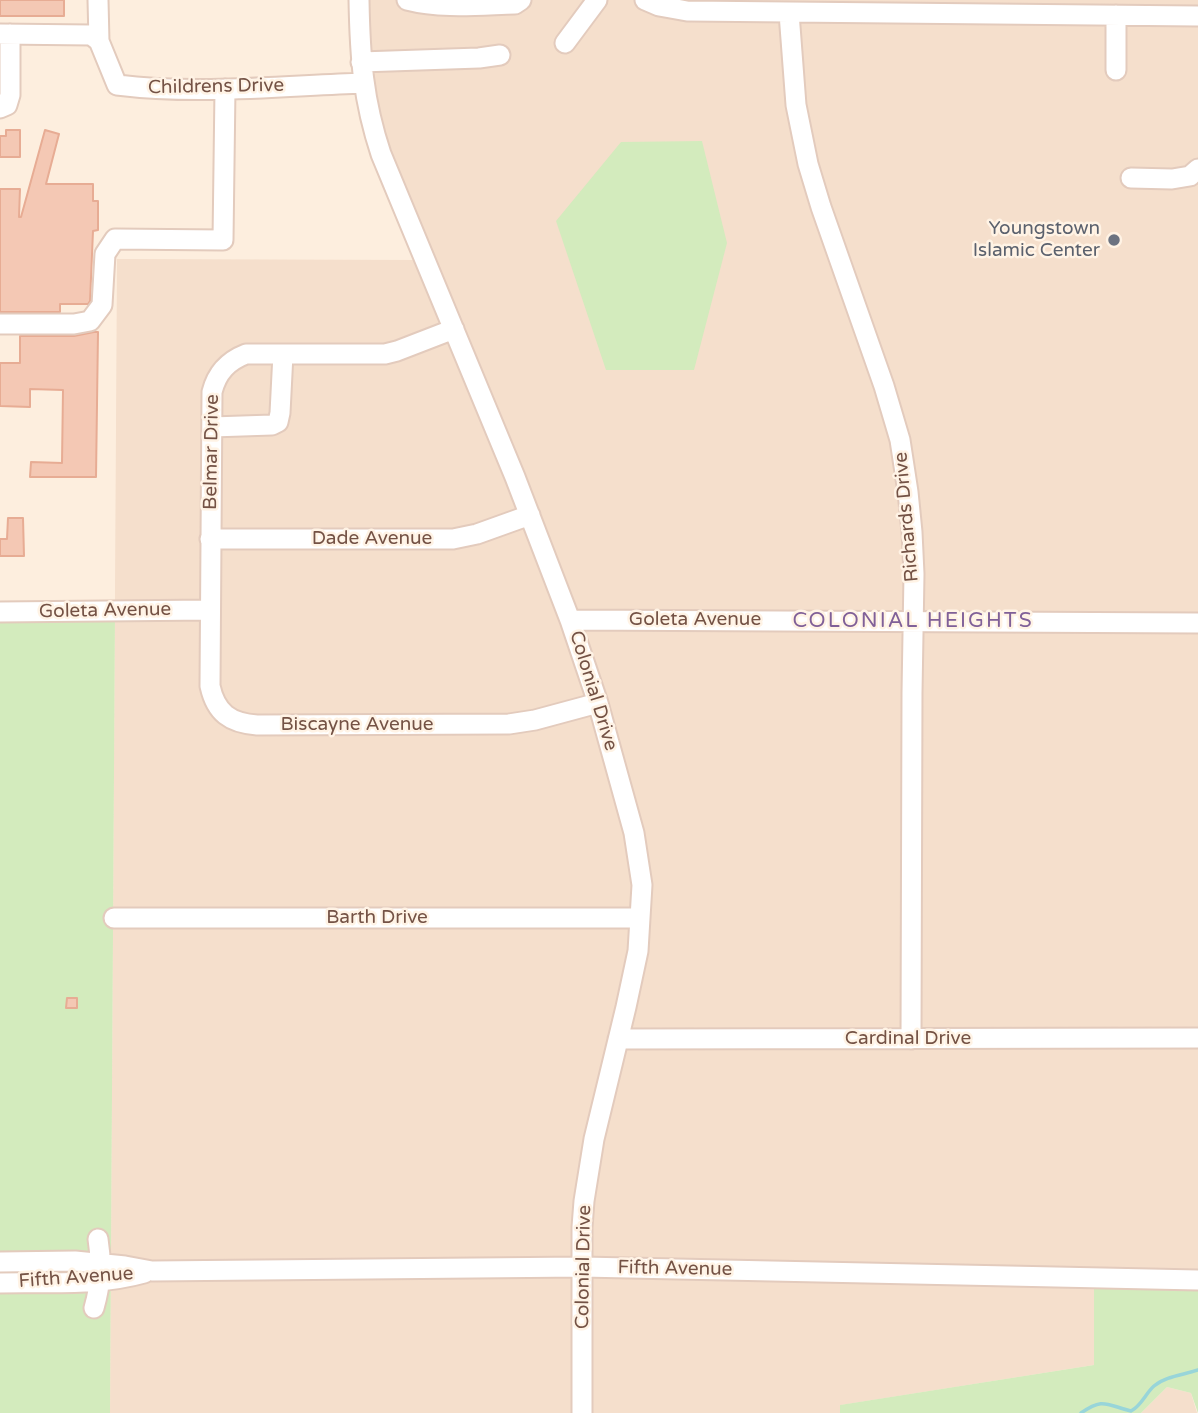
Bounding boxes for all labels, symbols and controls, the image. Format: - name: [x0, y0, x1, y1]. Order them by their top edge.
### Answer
- street label: Childrens Drive: [148, 74, 284, 100]
- place label: Youngstown Islamic Center: [973, 218, 1100, 262]
- marker: Youngstown Islamic Center: [1106, 232, 1122, 248]
- street label: Belmar Drive: [200, 394, 224, 510]
- street label: Richards Drive: [890, 451, 924, 583]
- street label: Dade Avenue: [312, 528, 432, 550]
- street label: Goleta Avenue: [39, 598, 171, 624]
- district label: COLONIAL HEIGHTS: [794, 608, 1032, 634]
- street label: Goleta Avenue: [629, 609, 761, 631]
- street label: Colonial Drive: [564, 628, 622, 754]
- street label: Biscayne Avenue: [281, 714, 433, 736]
- street label: Barth Drive: [326, 907, 428, 929]
- street label: Cardinal Drive: [845, 1028, 971, 1050]
- street label: Colonial Drive: [572, 1205, 596, 1329]
- street label: Fifth Avenue: [617, 1257, 733, 1281]
- street label: Fifth Avenue: [18, 1263, 134, 1293]

